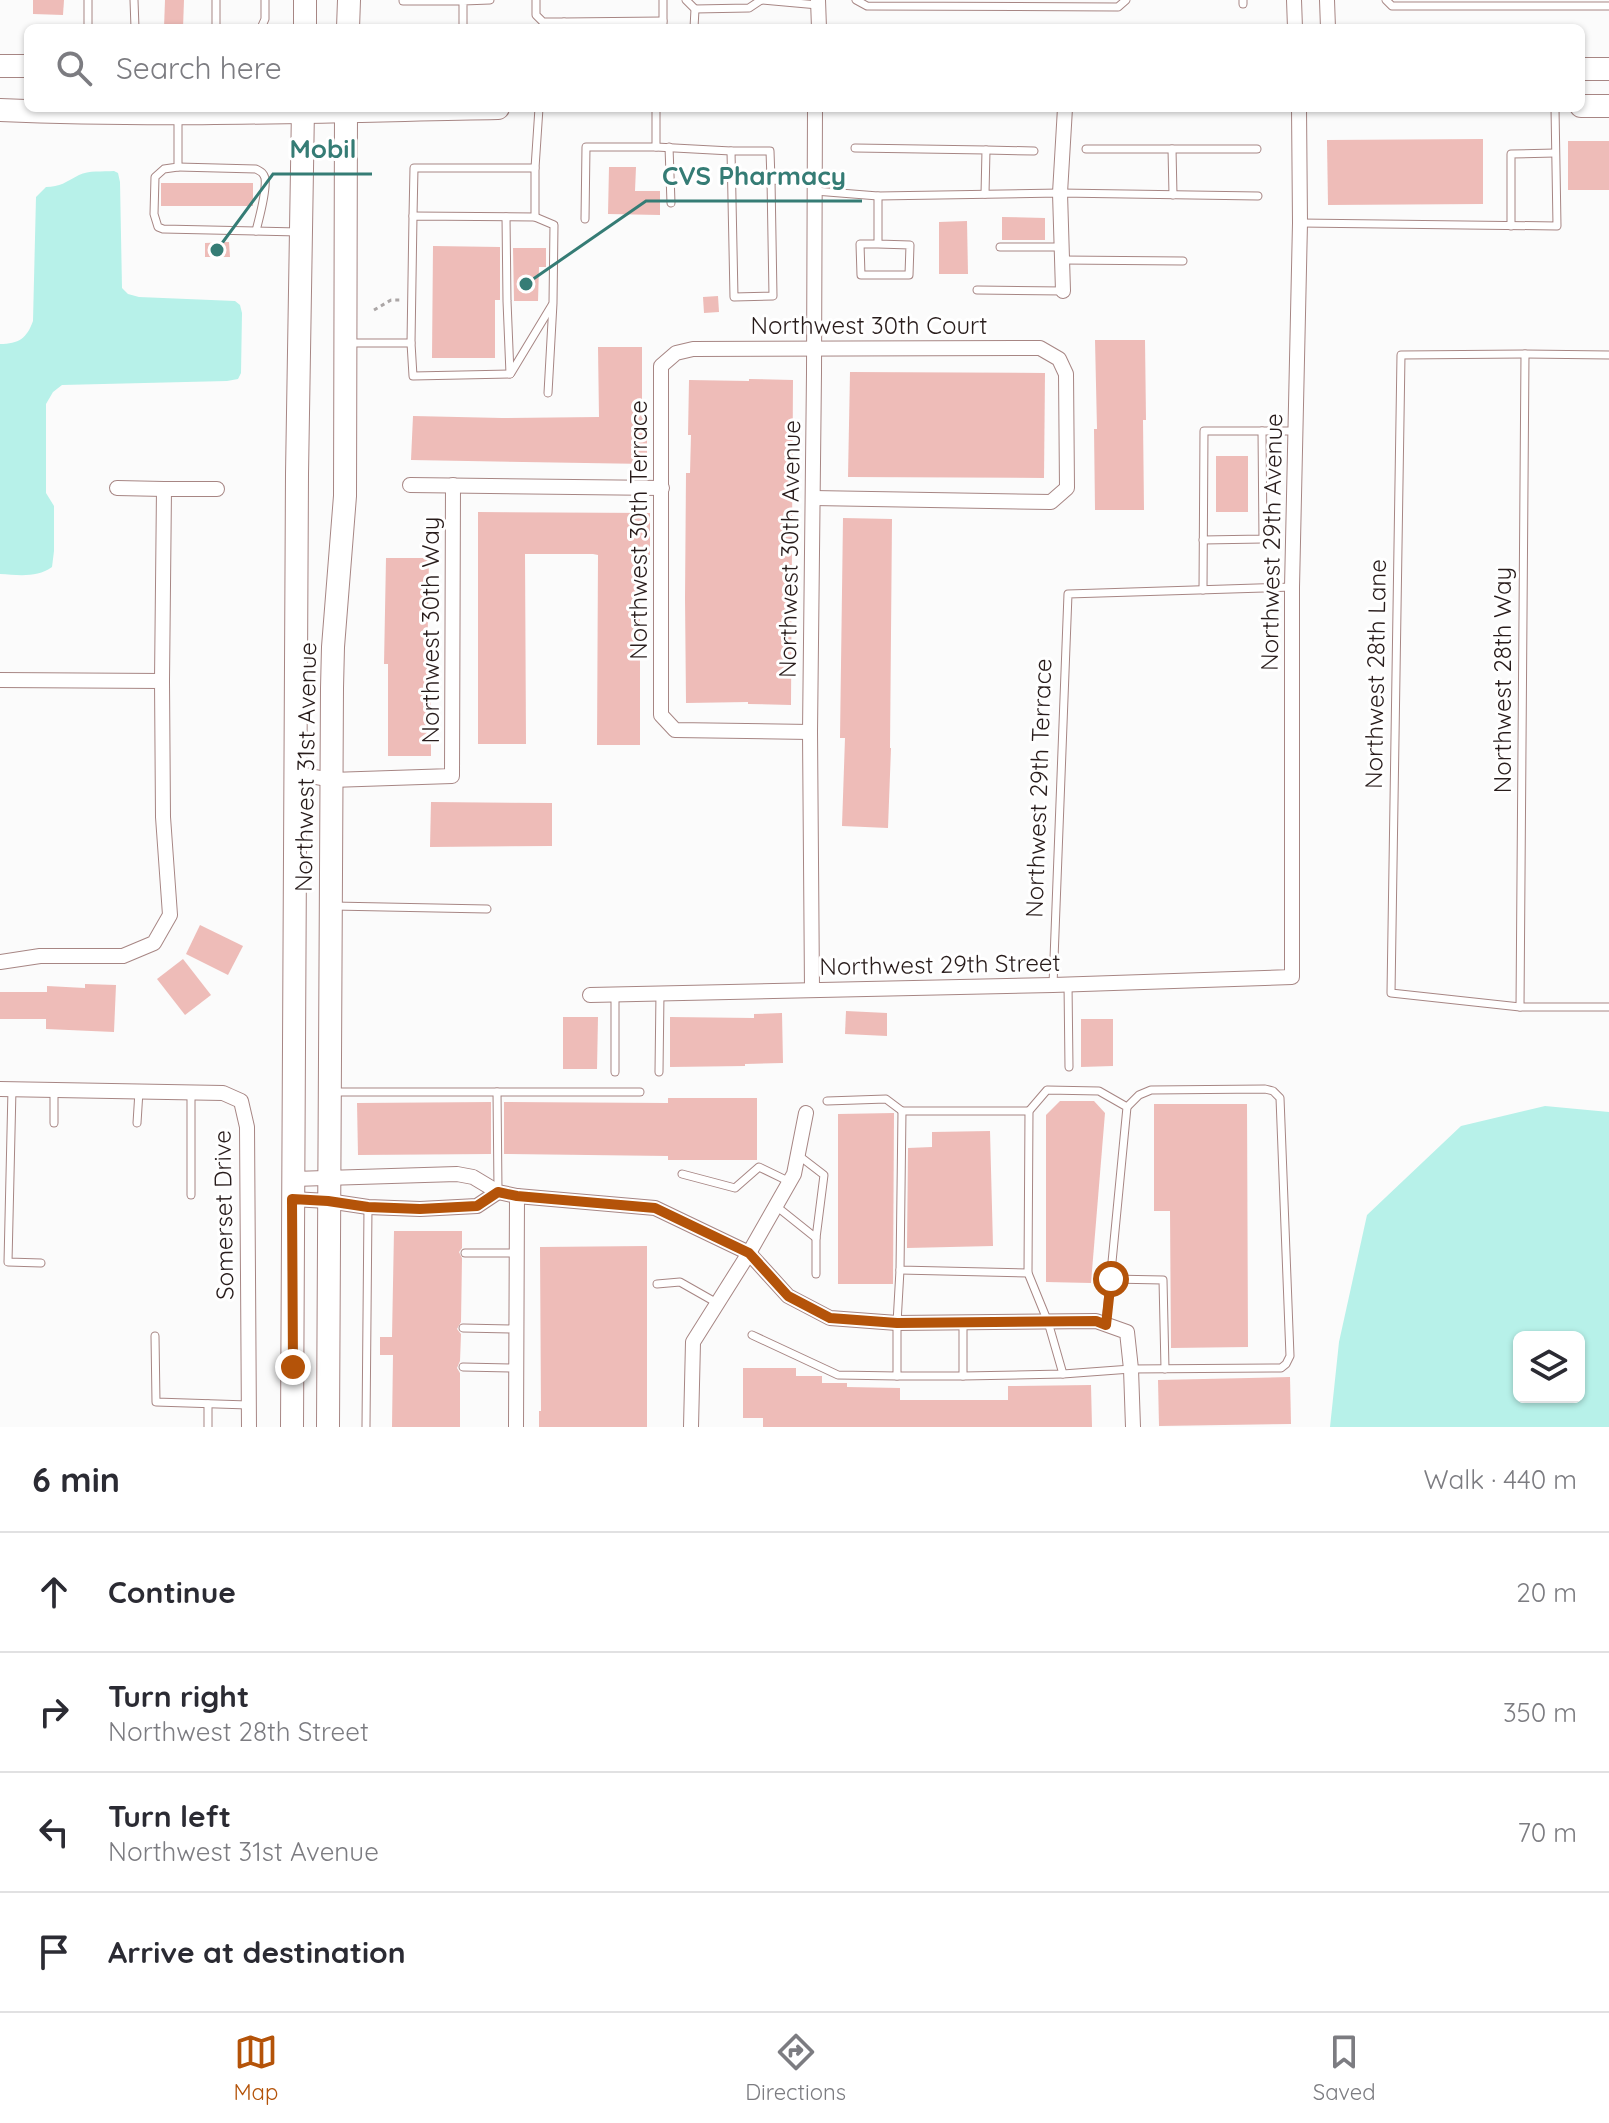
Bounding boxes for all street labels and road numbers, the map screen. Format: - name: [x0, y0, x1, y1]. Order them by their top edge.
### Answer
- street label: Northwest 30th Court: [751, 310, 987, 340]
- street label: Northwest 30th Terrace: [623, 400, 653, 660]
- street label: Northwest 29th Avenue: [1254, 413, 1288, 671]
- street label: Northwest 30th Avenue: [772, 420, 806, 678]
- street label: Northwest 30th Way: [415, 517, 445, 743]
- street label: Northwest 28th Lane: [1358, 559, 1392, 789]
- street label: Northwest 28th Way: [1487, 567, 1517, 793]
- street label: Northwest 31st Avenue: [288, 642, 322, 892]
- street label: Northwest 29th Terrace: [1018, 658, 1058, 918]
- street label: Northwest 29th Street: [819, 947, 1061, 981]
- street label: Somerset Drive: [207, 1130, 239, 1300]

